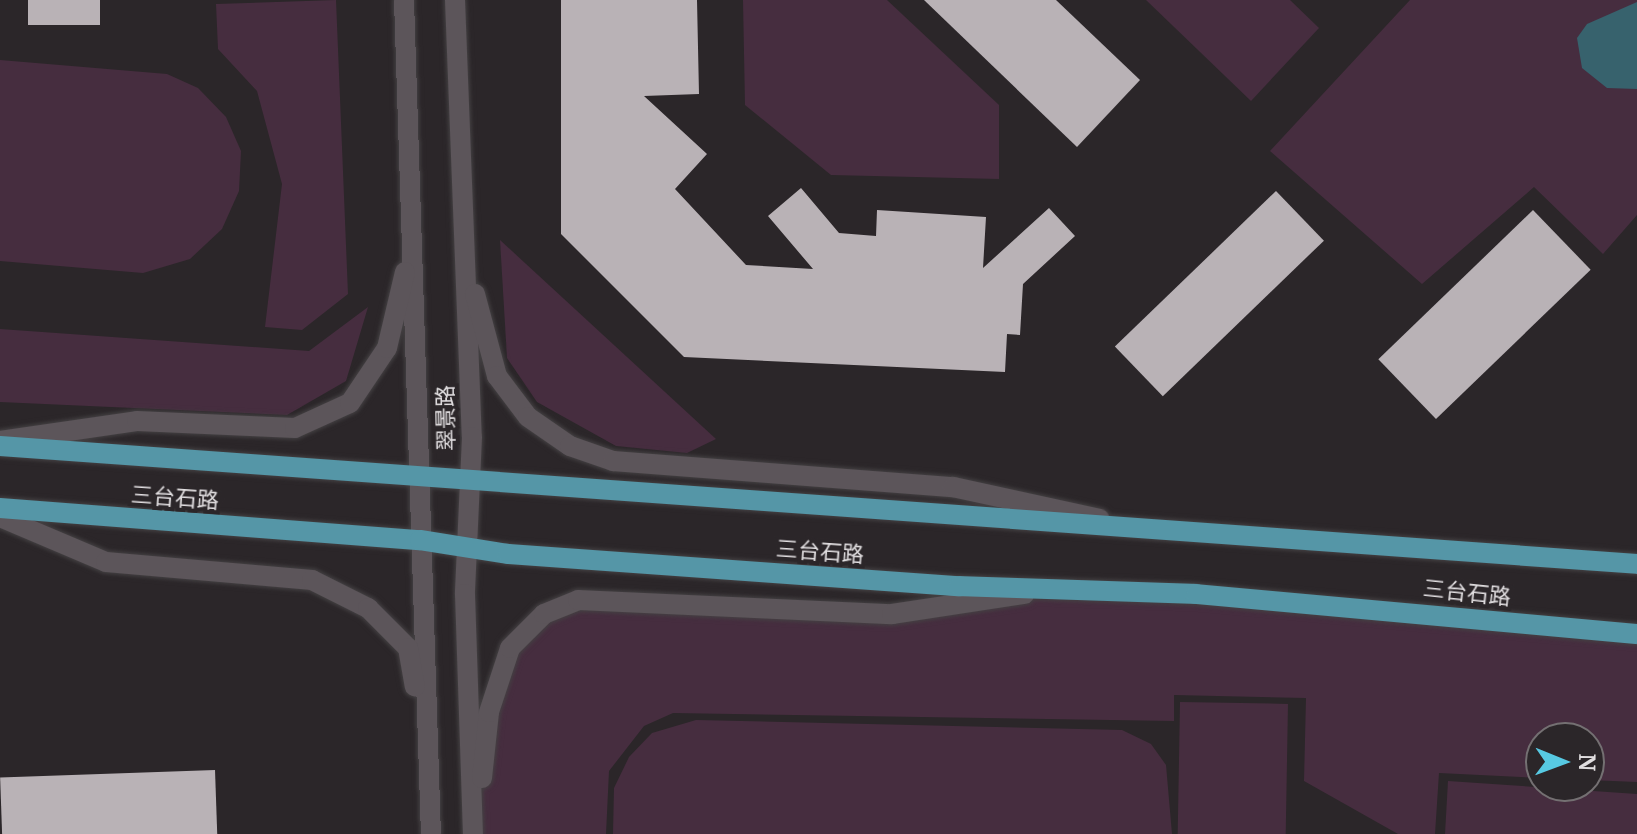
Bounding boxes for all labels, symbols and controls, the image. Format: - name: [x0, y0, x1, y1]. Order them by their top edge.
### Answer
- street label: 翠景路: [432, 385, 460, 451]
- street label: 三台石路: [130, 482, 220, 514]
- street label: 三台石路: [775, 536, 865, 568]
- street label: 三台石路: [1422, 575, 1512, 611]
- north arrow: [1525, 722, 1605, 802]
- text: N: [1573, 753, 1601, 771]

